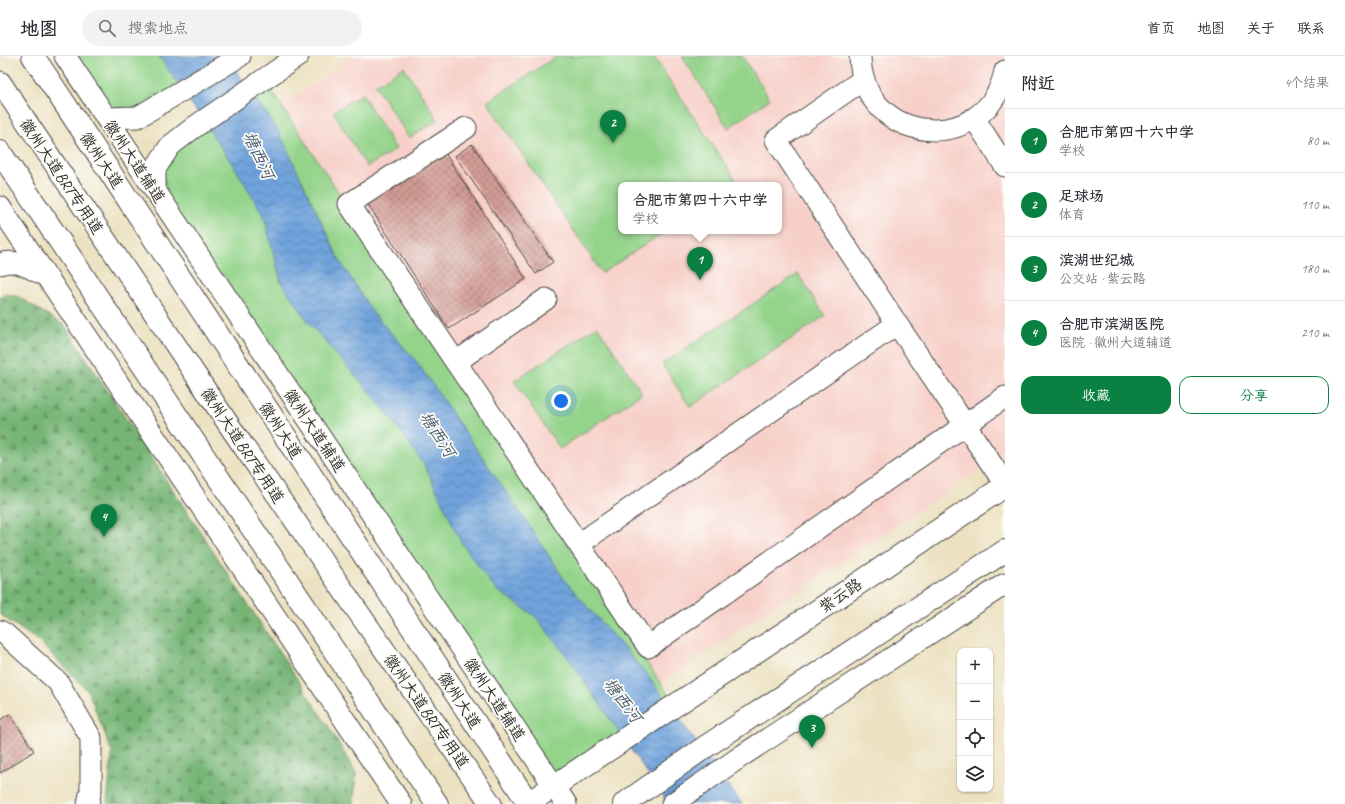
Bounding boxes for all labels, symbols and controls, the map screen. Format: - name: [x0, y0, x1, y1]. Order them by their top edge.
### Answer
- search box: [82, 10, 362, 46]
- text: 地图: [20, 17, 58, 41]
- icon: search: [96, 17, 118, 39]
- text: 搜索地点: [128, 19, 188, 38]
- text: 首页: [1147, 20, 1175, 37]
- text: 地图: [1197, 20, 1225, 37]
- text: 关于: [1247, 20, 1275, 37]
- text: 联系: [1297, 20, 1325, 37]
- text: 附近: [1021, 73, 1055, 94]
- text: 4个结果: [1284, 75, 1329, 91]
- pin: 2: [600, 110, 626, 143]
- street label: 徽州大道BRT专用道: [15, 115, 107, 238]
- street label: 徽州大道辅道: [99, 116, 169, 207]
- text: 合肥市第四十六中学: [1059, 123, 1194, 142]
- street label: 徽州大道: [75, 128, 127, 193]
- water label: 塘西河: [238, 128, 280, 185]
- text: 1: [1031, 133, 1037, 149]
- text: 80 m: [1307, 133, 1329, 149]
- text: 学校: [1059, 143, 1085, 159]
- popup: [618, 182, 782, 234]
- text: 足球场: [1059, 187, 1104, 206]
- text: 合肥市第四十六中学: [632, 191, 768, 210]
- text: 2: [1031, 197, 1037, 213]
- text: 110 m: [1301, 197, 1329, 213]
- text: 体育: [1059, 207, 1085, 223]
- text: 学校: [632, 211, 659, 227]
- pin: 1: [687, 247, 713, 280]
- text: 滨湖世纪城: [1059, 251, 1134, 270]
- text: 3: [1031, 261, 1037, 277]
- text: 180 m: [1301, 261, 1329, 277]
- text: 公交站 · 紫云路: [1059, 271, 1146, 287]
- text: 合肥市滨湖医院: [1059, 315, 1164, 334]
- text: 4: [1031, 325, 1037, 341]
- text: 210 m: [1301, 325, 1329, 341]
- text: 医院 · 徽州大道辅道: [1059, 335, 1172, 351]
- button: 收藏: [1021, 376, 1171, 414]
- button: 分享: [1179, 376, 1329, 414]
- street label: 徽州大道BRT专用道: [196, 384, 288, 507]
- street label: 徽州大道辅道: [279, 385, 349, 476]
- your location: [551, 391, 571, 411]
- street label: 徽州大道: [254, 398, 306, 463]
- water label: 塘西河: [415, 407, 462, 464]
- pin: 4: [91, 504, 117, 537]
- street label: 紫云路: [815, 574, 866, 618]
- map controls: [957, 648, 993, 792]
- button: +: [957, 648, 993, 684]
- street label: 徽州大道BRT专用道: [379, 650, 473, 773]
- street label: 徽州大道辅道: [460, 654, 530, 744]
- street label: 徽州大道: [435, 668, 485, 732]
- water label: 塘西河: [599, 674, 648, 729]
- button: −: [957, 684, 993, 720]
- pin: 3: [799, 715, 825, 748]
- button: locate: [957, 720, 993, 756]
- button: layers: [957, 756, 993, 792]

